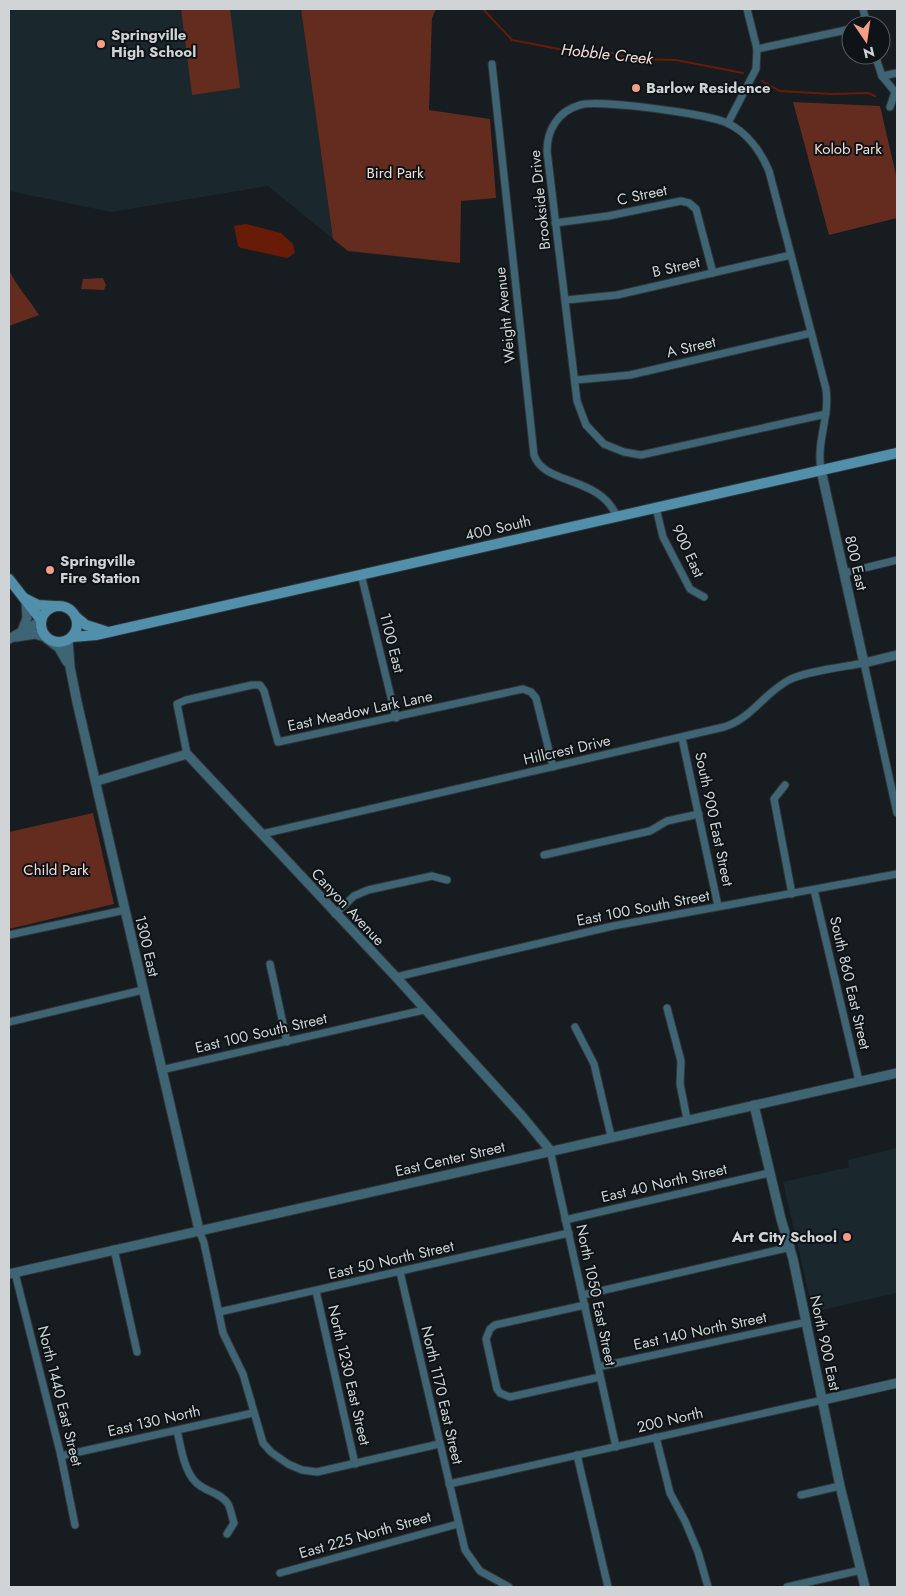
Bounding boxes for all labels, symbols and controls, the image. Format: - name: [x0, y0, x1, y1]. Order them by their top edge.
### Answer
- north arrow: [841, 15, 891, 65]
- place label: Springville High School: [111, 24, 196, 63]
- marker: Springville High School: [95, 38, 107, 50]
- water label: Hobble Creek: [560, 38, 655, 70]
- text: N: [861, 42, 877, 64]
- place label: Barlow Residence: [646, 77, 771, 99]
- marker: Barlow Residence: [630, 82, 642, 94]
- park label: Kolob Park: [814, 138, 882, 160]
- street label: Brookside Drive: [524, 149, 556, 251]
- park label: Bird Park: [366, 162, 424, 184]
- street label: C Street: [615, 179, 669, 211]
- street label: B Street: [650, 251, 703, 283]
- street label: Weight Avenue: [489, 266, 521, 364]
- street label: A Street: [664, 331, 718, 363]
- street label: 400 South: [463, 510, 533, 546]
- street label: 900 East: [666, 521, 710, 581]
- street label: 800 East: [839, 533, 873, 593]
- place label: Springville Fire Station: [60, 550, 140, 589]
- marker: Springville Fire Station: [44, 564, 56, 576]
- street label: 1100 East: [374, 611, 410, 676]
- street label: East Meadow Lark Lane: [285, 685, 435, 737]
- street label: Hillcrest Drive: [521, 729, 613, 771]
- street label: South 900 East Street: [689, 750, 739, 889]
- park label: Child Park: [23, 859, 89, 881]
- street label: Canyon Avenue: [306, 863, 390, 951]
- street label: East 100 South Street: [575, 884, 712, 932]
- street label: 1300 East: [129, 913, 165, 979]
- street label: South 860 East Street: [824, 914, 876, 1052]
- street label: East 100 South Street: [193, 1007, 330, 1059]
- street label: East Center Street: [393, 1136, 508, 1182]
- street label: East 40 North Street: [599, 1158, 730, 1208]
- street label: North 1050 East Street: [570, 1222, 622, 1368]
- place label: Art City School: [731, 1226, 837, 1248]
- marker: Art City School: [841, 1231, 853, 1243]
- street label: East 50 North Street: [326, 1235, 456, 1285]
- street label: North 900 East: [804, 1293, 846, 1393]
- street label: North 1230 East Street: [322, 1303, 376, 1448]
- street label: East 140 North Street: [632, 1306, 769, 1356]
- street label: North 1440 East Street: [32, 1323, 88, 1469]
- street label: North 1170 East Street: [415, 1324, 469, 1467]
- street label: East 130 North: [105, 1400, 203, 1442]
- street label: 200 North: [635, 1402, 705, 1438]
- street label: East 225 North Street: [296, 1506, 434, 1564]

